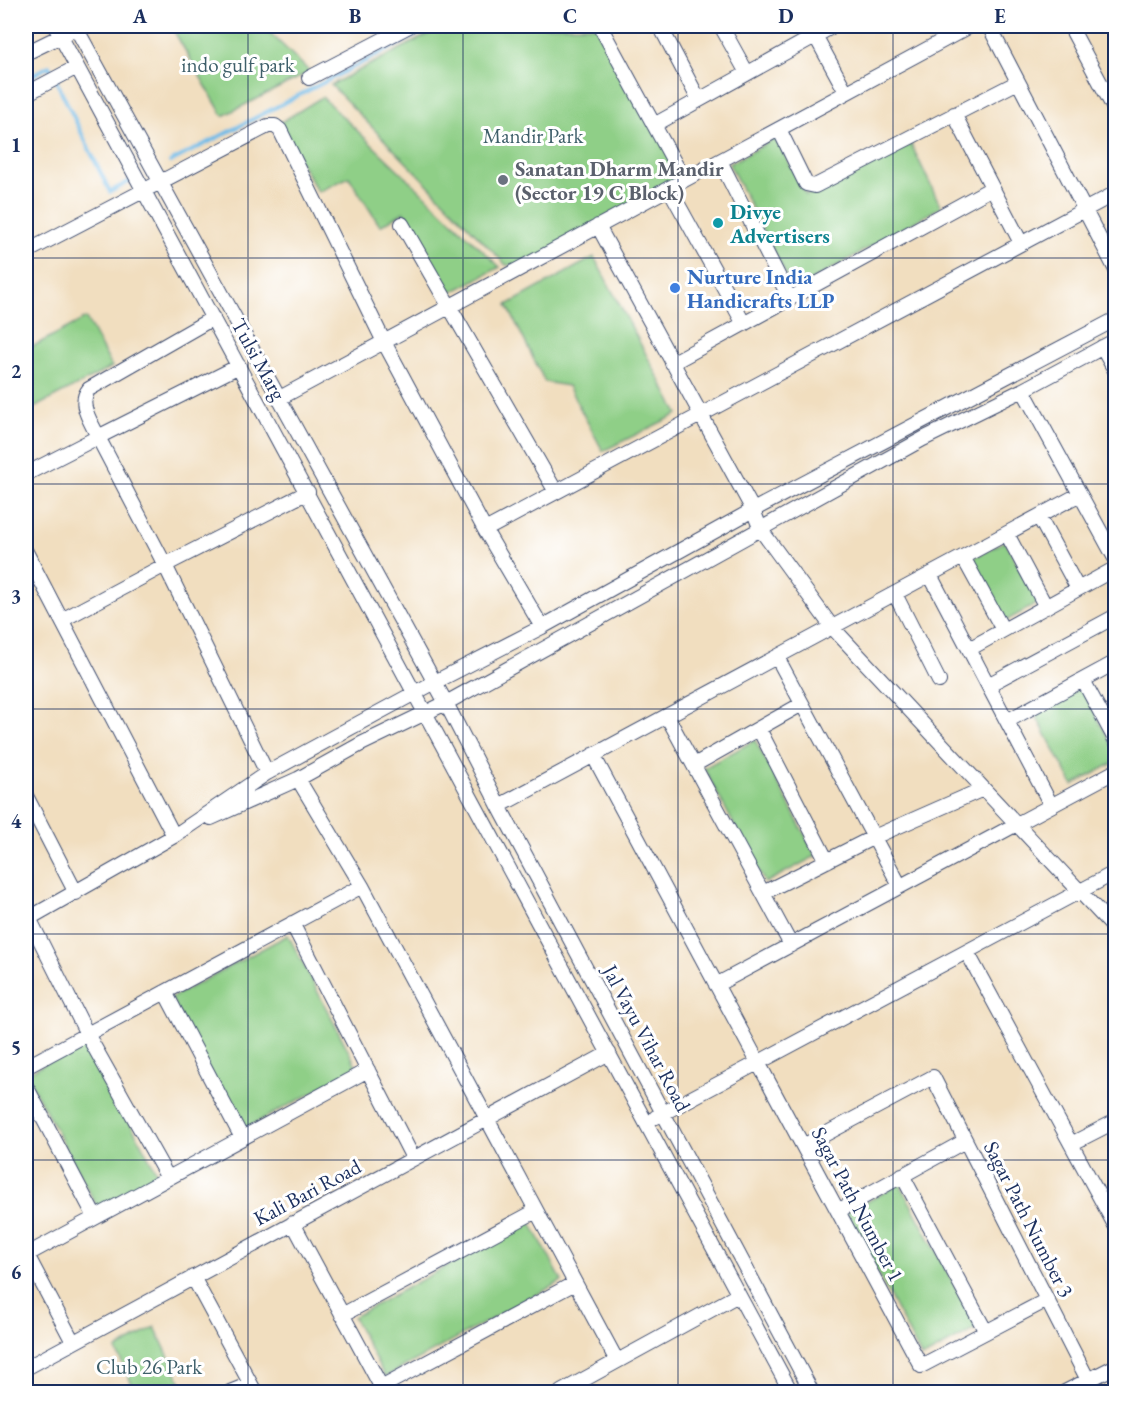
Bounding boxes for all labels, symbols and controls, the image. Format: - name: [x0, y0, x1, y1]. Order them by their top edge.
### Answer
- text: A: [132, 3, 148, 29]
- text: B: [349, 3, 361, 29]
- text: C: [563, 3, 577, 29]
- text: D: [778, 3, 794, 29]
- text: E: [994, 3, 1006, 29]
- park label: indo gulf park: [181, 51, 296, 78]
- park label: Mandir Park: [483, 122, 585, 149]
- text: 1: [11, 132, 21, 158]
- place label: Sanatan Dharm Mandir (Sector 19 C Block): [515, 155, 724, 206]
- marker: Sanatan Dharm Mandir (Sector 19 C Block): [496, 173, 510, 187]
- place label: Divye Advertisers: [729, 198, 830, 249]
- marker: Divye Advertisers: [711, 216, 725, 230]
- place label: Nurture India Handicrafts LLP: [687, 263, 835, 314]
- marker: Nurture India Handicrafts LLP: [668, 281, 682, 295]
- street label: Tulsi Marg: [226, 313, 293, 405]
- text: 2: [11, 358, 22, 384]
- text: 3: [11, 583, 21, 609]
- text: 4: [11, 808, 22, 834]
- street label: Jal Vayu Vihar Road: [596, 958, 697, 1116]
- text: 5: [11, 1034, 21, 1060]
- street label: Sagar Path Number 1: [806, 1122, 910, 1286]
- street label: Sagar Path Number 3: [978, 1136, 1080, 1302]
- street label: Kali Bari Road: [249, 1152, 366, 1232]
- text: 6: [11, 1259, 22, 1285]
- park label: Club 26 Park: [96, 1353, 203, 1380]

